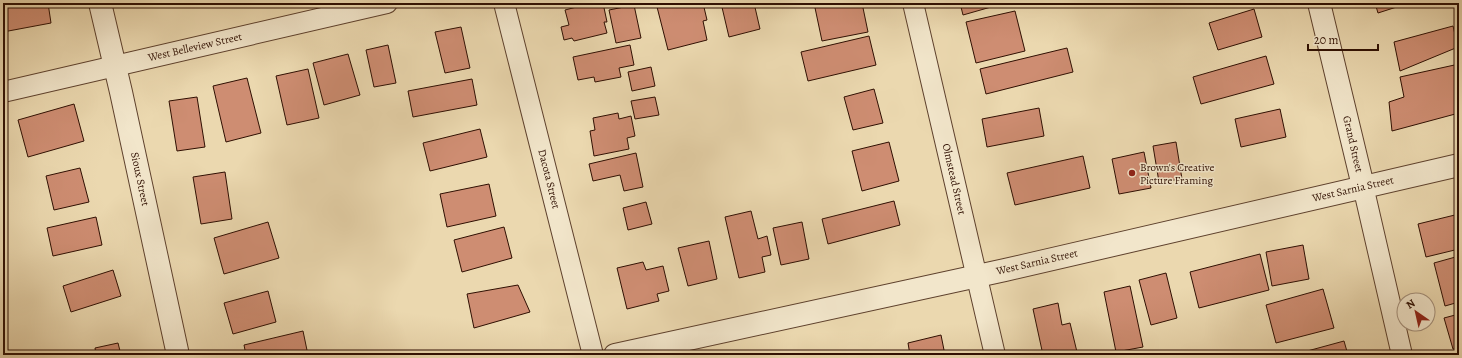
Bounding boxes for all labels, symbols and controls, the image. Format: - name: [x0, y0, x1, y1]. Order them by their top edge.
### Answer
- scale bar: [1308, 26, 1378, 52]
- street label: West Belleview Street: [145, 29, 244, 65]
- text: 20 m: [1314, 32, 1338, 48]
- street label: Grand Street: [1339, 114, 1367, 174]
- street label: Olmstead Street: [939, 142, 970, 216]
- street label: Dacota Street: [534, 148, 564, 211]
- street label: Sioux Street: [127, 151, 153, 208]
- place label: Brown's Creative Picture Framing: [1140, 160, 1215, 188]
- marker: Brown's Creative Picture Framing: [1127, 168, 1137, 178]
- street label: West Sarnia Street: [1310, 172, 1395, 206]
- street label: West Sarnia Street: [994, 245, 1079, 279]
- north arrow: [1396, 292, 1436, 332]
- text: N: [1403, 296, 1418, 313]

